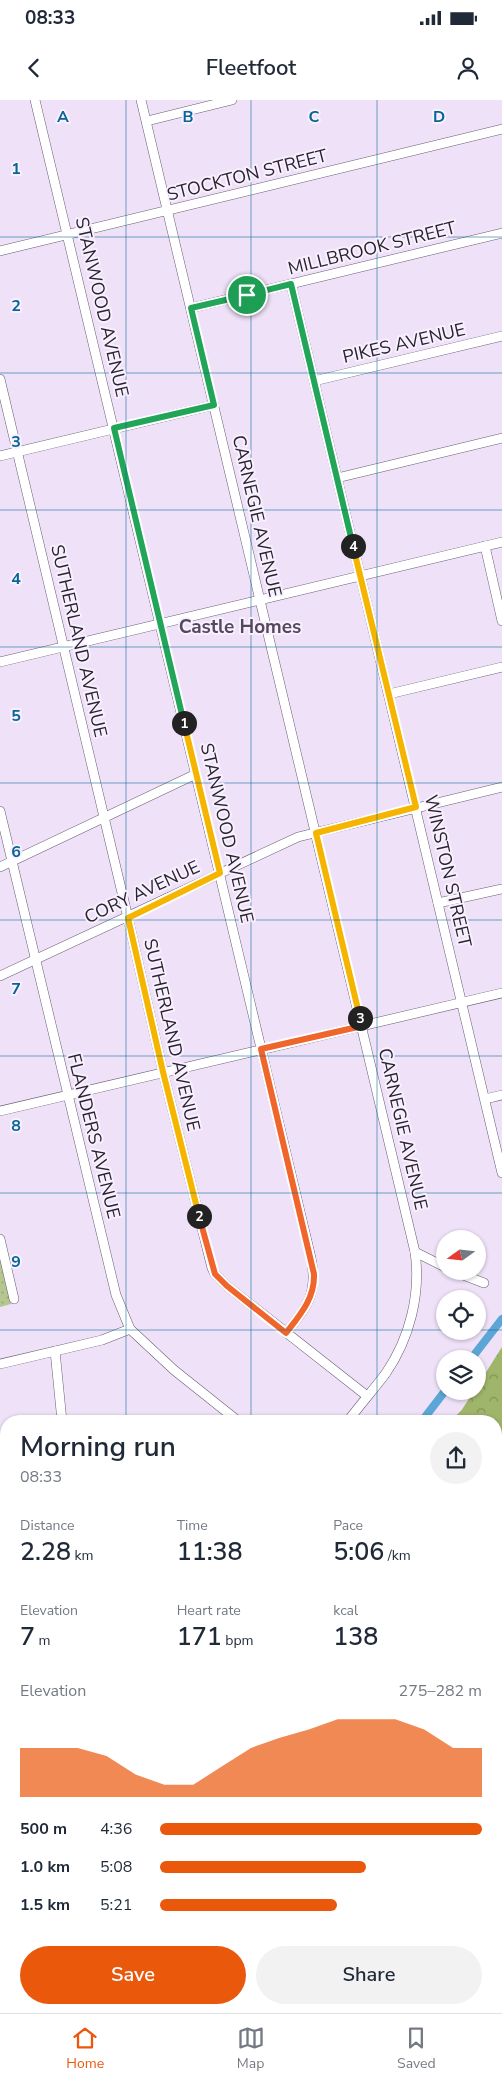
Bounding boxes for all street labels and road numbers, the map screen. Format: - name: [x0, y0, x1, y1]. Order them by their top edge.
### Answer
- street label: STOCKTON STREET: [164, 143, 330, 207]
- street label: STANWOOD AVENUE: [70, 215, 134, 399]
- street label: MILLBROOK STREET: [285, 215, 459, 280]
- street label: PIKES AVENUE: [340, 317, 468, 369]
- street label: CARNEGIE AVENUE: [227, 433, 287, 599]
- street label: SUTHERLAND AVENUE: [45, 542, 113, 740]
- street label: STANWOOD AVENUE: [195, 741, 259, 925]
- street label: WINSTON STREET: [419, 792, 477, 950]
- street label: CORY AVENUE: [80, 855, 204, 929]
- street label: SUTHERLAND AVENUE: [138, 936, 206, 1134]
- street label: CARNEGIE AVENUE: [373, 1046, 433, 1212]
- street label: FLANDERS AVENUE: [62, 1051, 126, 1221]

